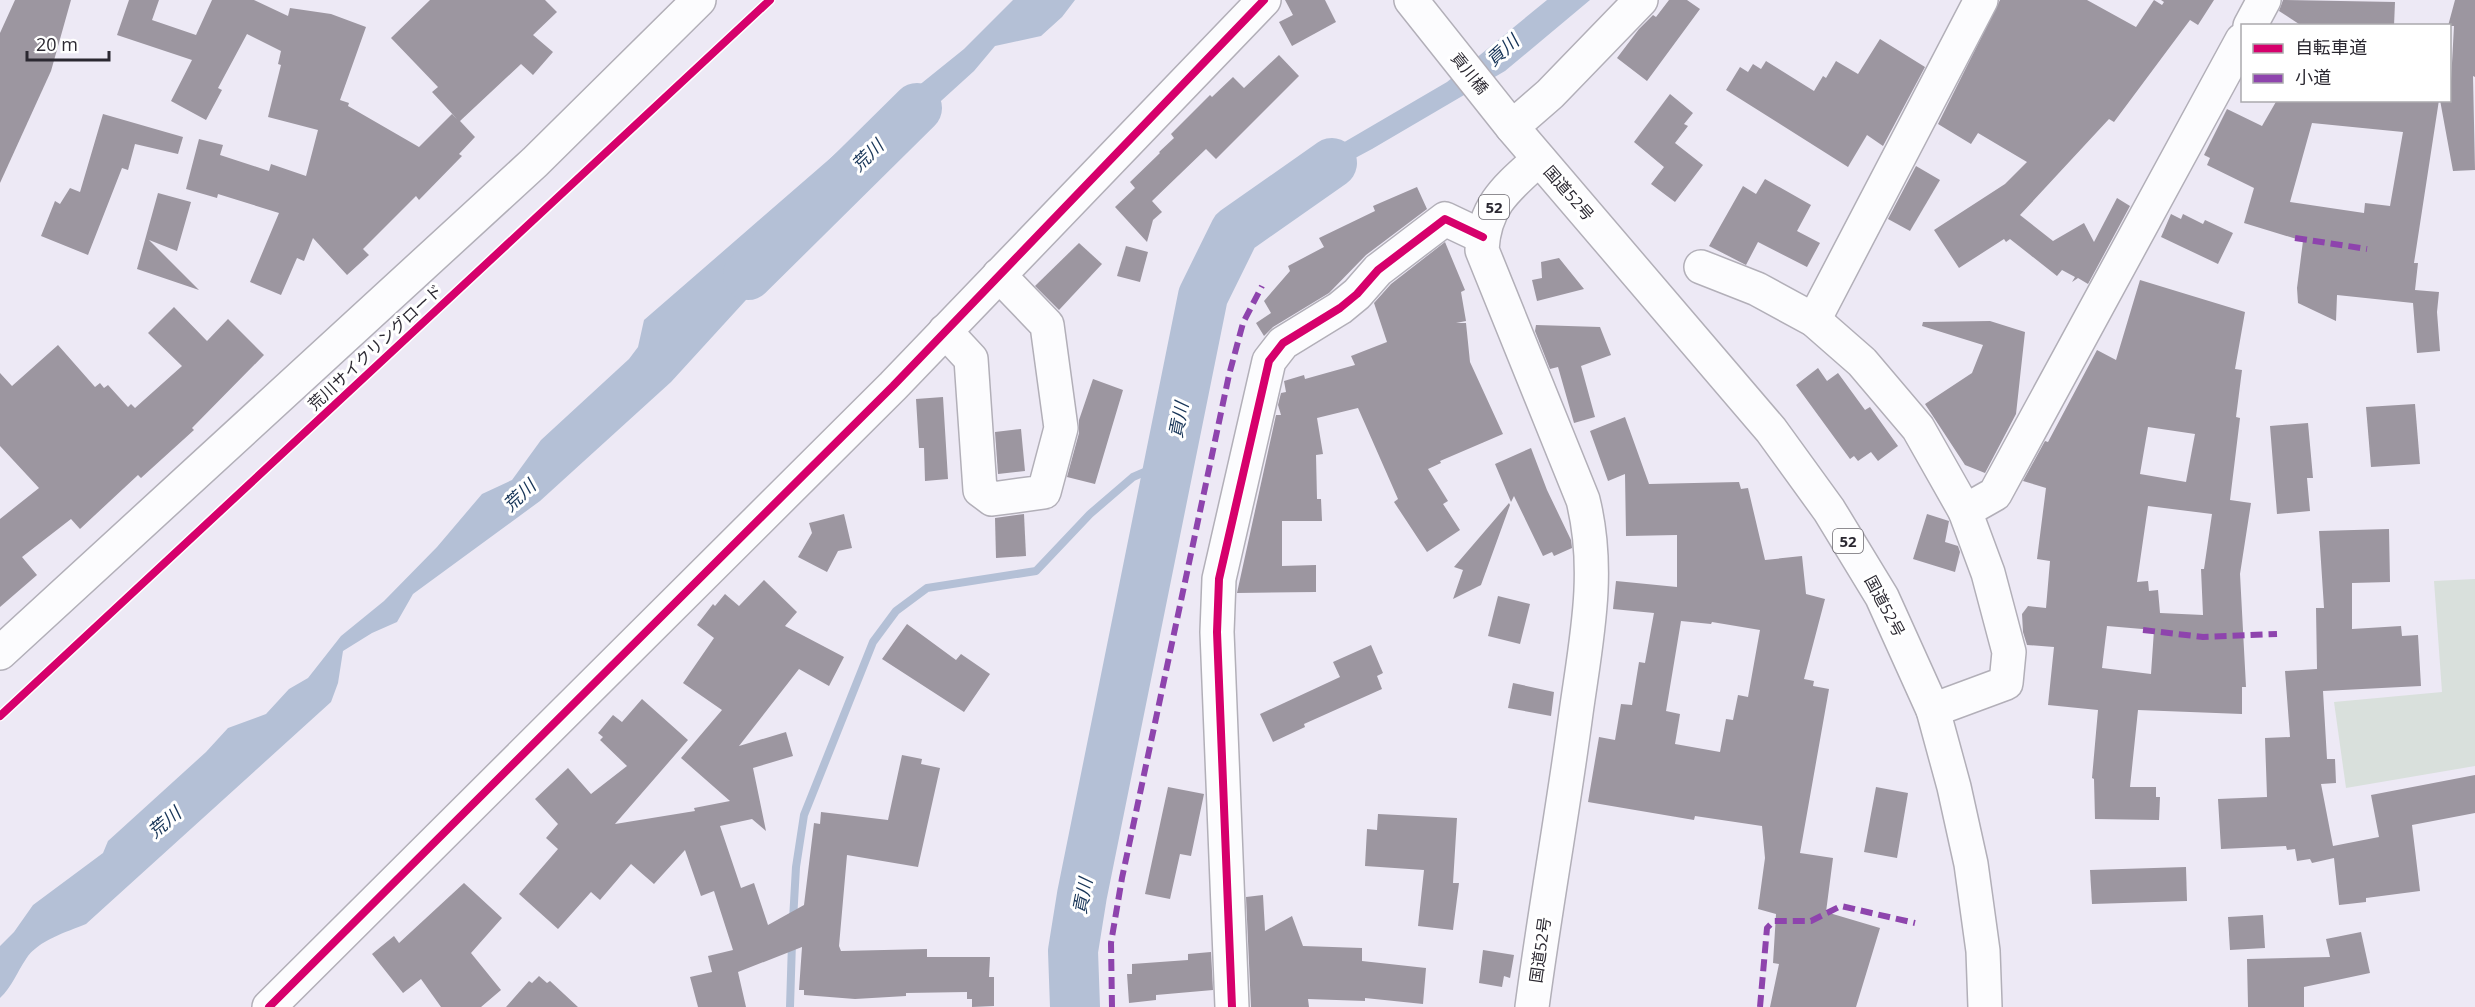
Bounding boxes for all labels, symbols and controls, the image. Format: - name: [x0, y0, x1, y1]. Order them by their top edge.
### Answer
- scale bar: [27, 24, 110, 62]
- legend: [2241, 24, 2451, 102]
- water label: 貢川: [1481, 28, 1525, 71]
- text: 20 m: [36, 32, 78, 56]
- text: 自転車道: [2295, 35, 2367, 59]
- street label: 貢川橋: [1446, 47, 1494, 99]
- text: 小道: [2295, 65, 2331, 89]
- water label: 荒川: [846, 132, 890, 176]
- street label: 国道52号: [1539, 161, 1599, 225]
- road number: 52: [1479, 195, 1509, 219]
- street label: 荒川サイクリングロード: [303, 279, 447, 415]
- water label: 貢川: [1163, 398, 1194, 440]
- water label: 荒川: [498, 473, 542, 516]
- road number: 52: [1833, 529, 1863, 553]
- street label: 国道52号: [1860, 572, 1910, 640]
- water label: 荒川: [142, 800, 187, 843]
- water label: 貢川: [1067, 874, 1098, 916]
- street label: 国道52号: [1524, 916, 1556, 984]

